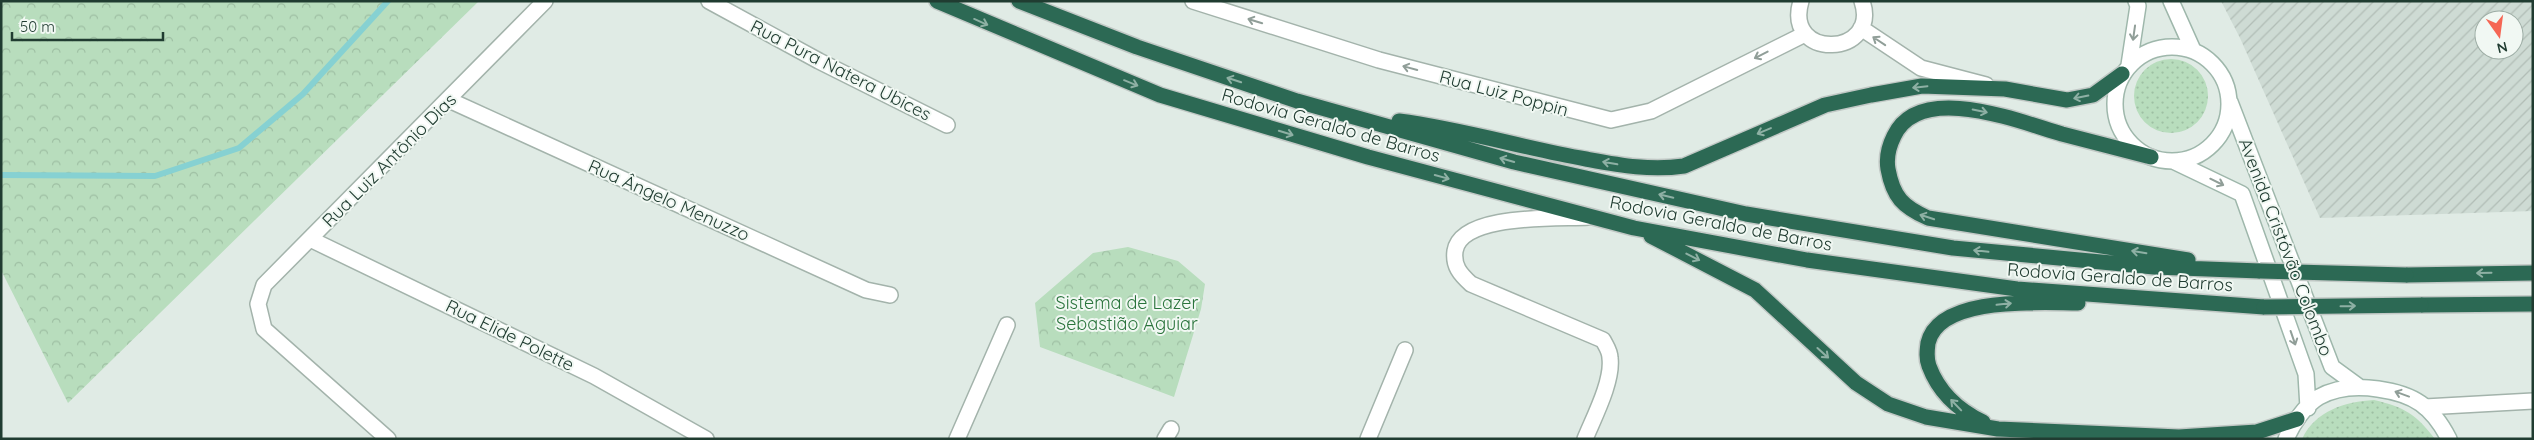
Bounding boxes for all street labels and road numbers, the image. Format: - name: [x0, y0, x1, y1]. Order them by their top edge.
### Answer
- street label: Rua Pura Natera Ubices: [747, 14, 935, 126]
- street label: Rua Luiz Poppin: [1437, 65, 1571, 121]
- street label: Rodovia Geraldo de Barros: [1219, 83, 1443, 167]
- street label: Rua Luiz Antônio Dias: [317, 88, 461, 232]
- street label: Avenida Cristóvão Colombo: [2234, 135, 2338, 359]
- street label: Rua Ângelo Menuzzo: [585, 154, 753, 246]
- street label: Rodovia Geraldo de Barros: [1608, 190, 1834, 256]
- street label: Rodovia Geraldo de Barros: [2006, 258, 2234, 296]
- street label: Rua Elide Polette: [442, 294, 578, 376]

